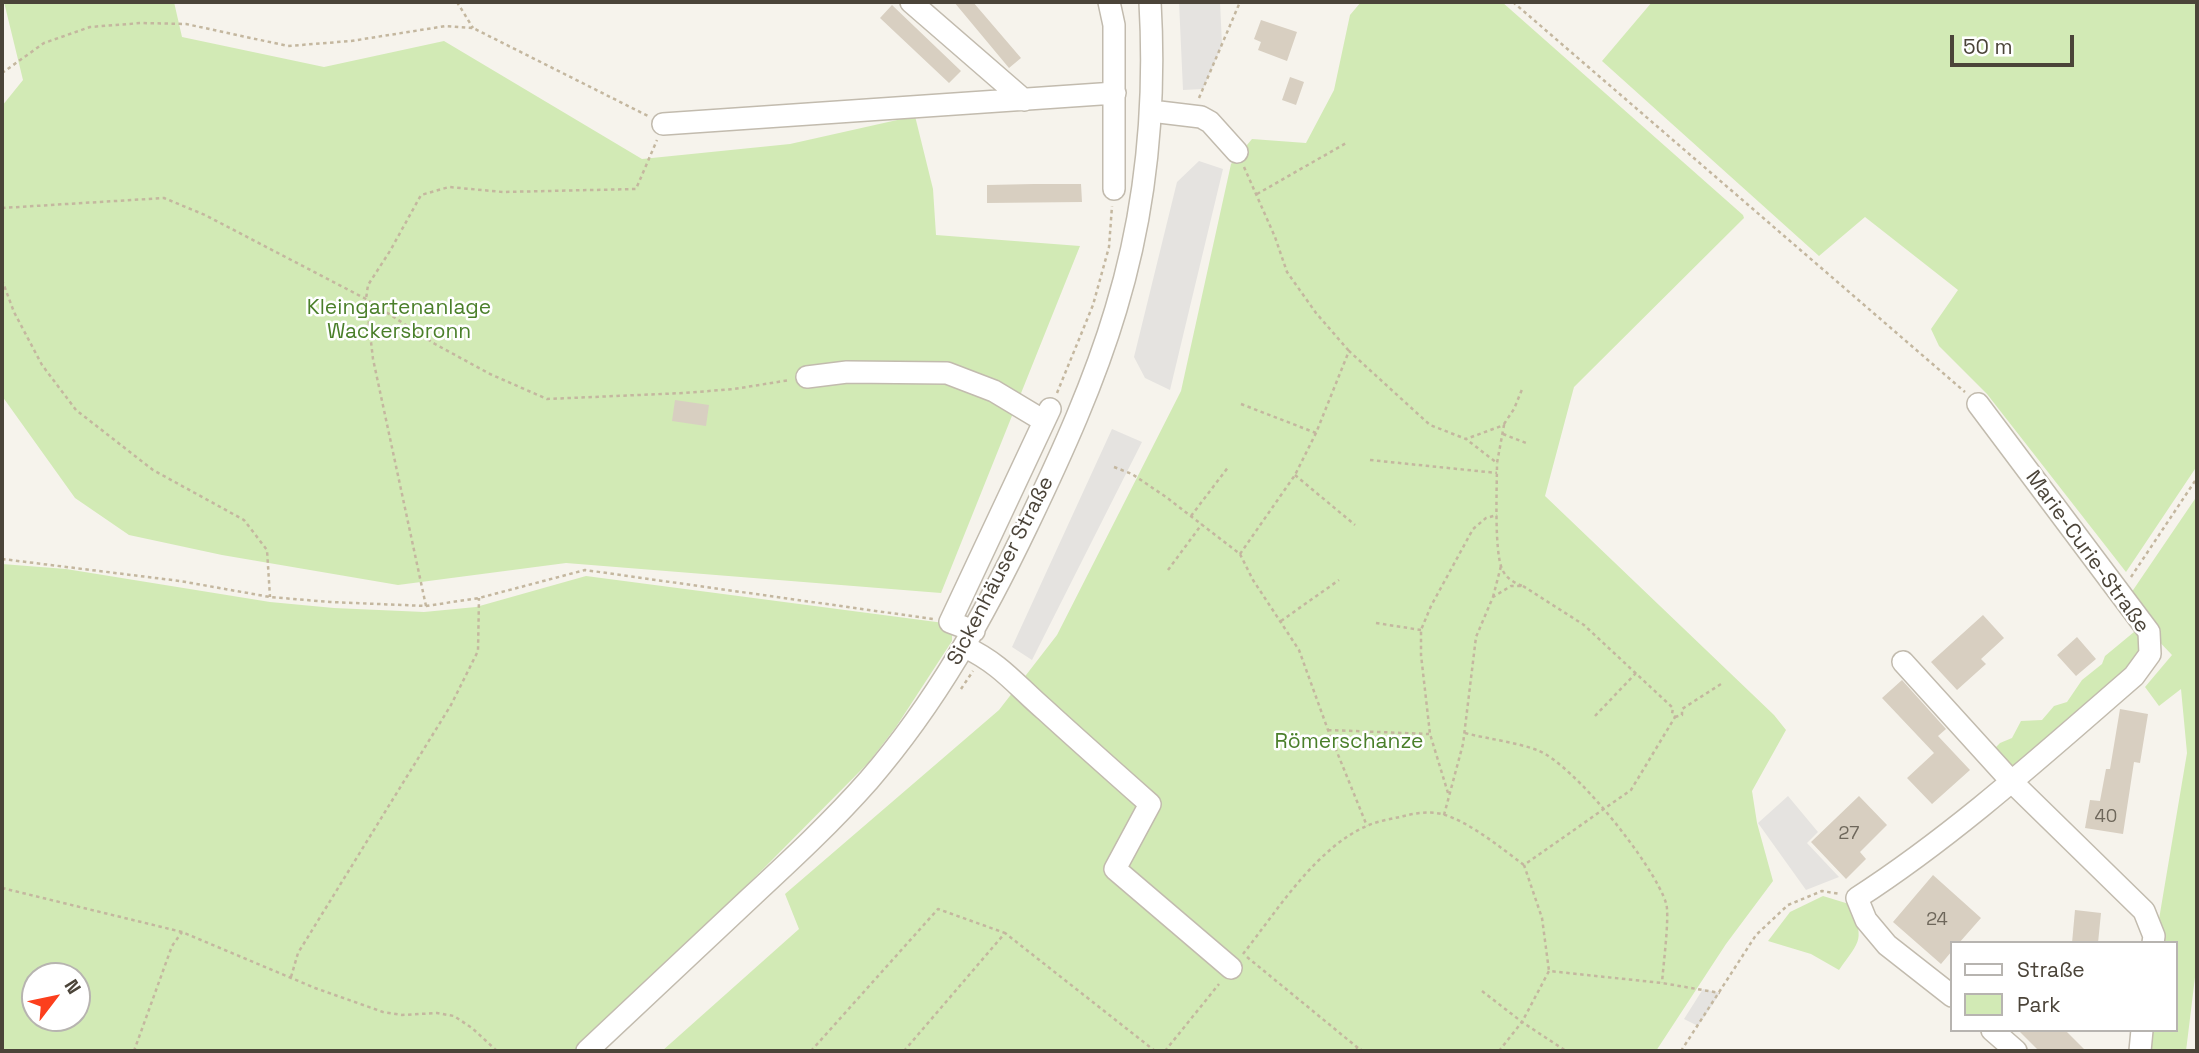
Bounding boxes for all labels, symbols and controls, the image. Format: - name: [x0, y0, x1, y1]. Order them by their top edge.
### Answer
- scale bar: [1954, 21, 2078, 65]
- text: 50 m: [1963, 33, 2013, 60]
- park label: Kleingartenanlage Wackersbronn: [307, 295, 491, 345]
- street label: Marie-Curie-Straße: [2020, 466, 2154, 638]
- street label: Sickenhäuser Straße: [942, 472, 1060, 670]
- park label: Römerschanze: [1275, 729, 1423, 755]
- house number: 40: [2095, 806, 2117, 828]
- house number: 27: [1839, 823, 1859, 845]
- house number: 24: [1926, 909, 1948, 931]
- legend: [1951, 941, 2178, 1032]
- text: Straße: [2017, 956, 2085, 983]
- north arrow: [21, 962, 91, 1032]
- text: N: [59, 975, 87, 999]
- text: Park: [2017, 991, 2061, 1018]

